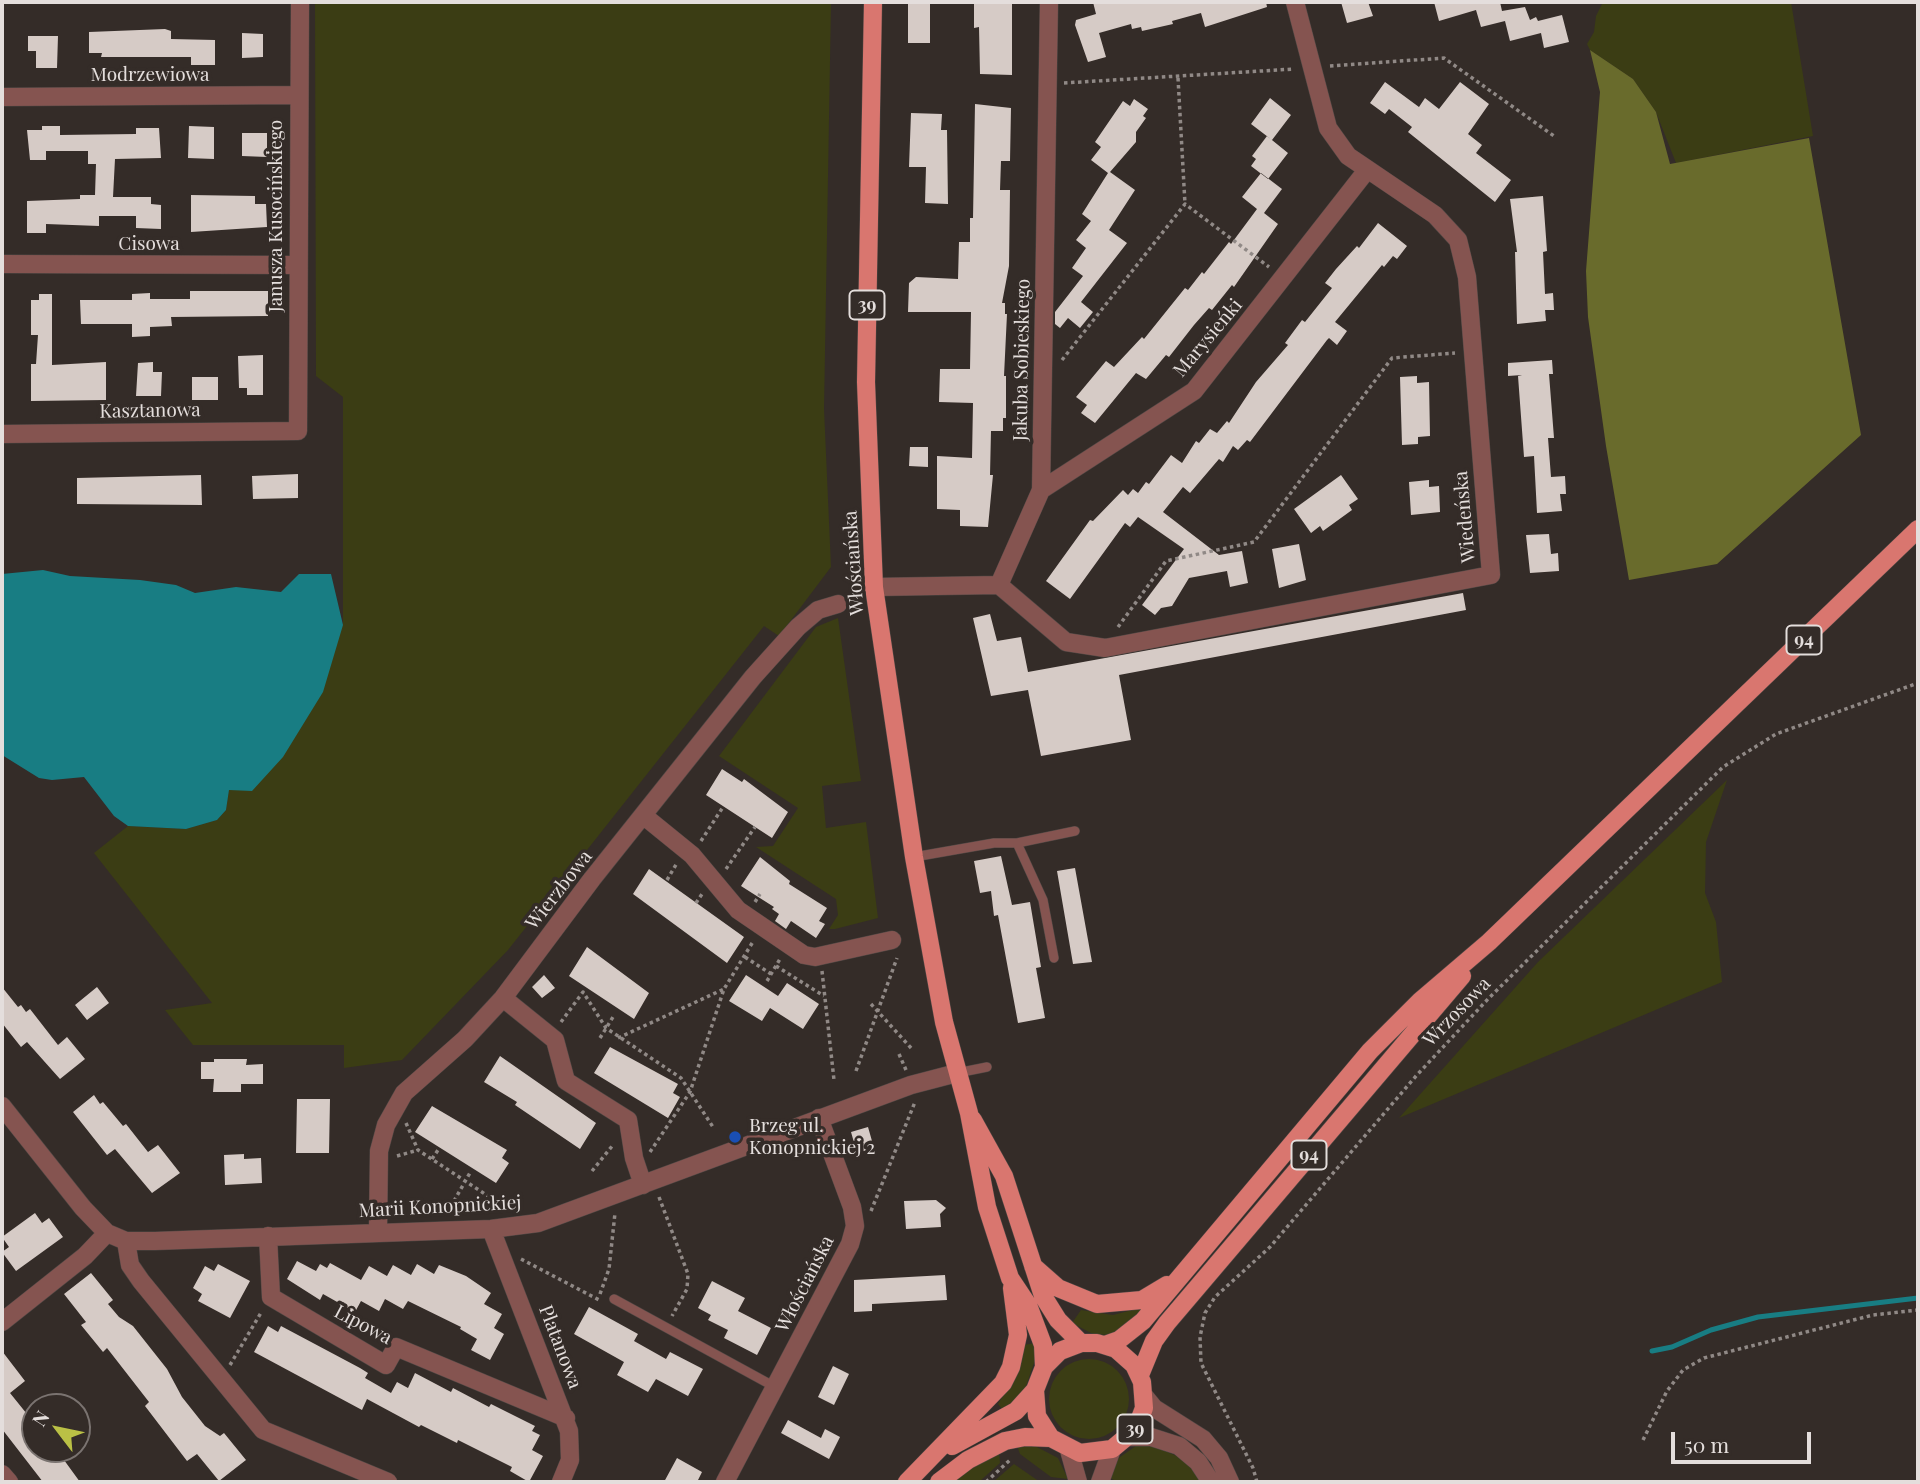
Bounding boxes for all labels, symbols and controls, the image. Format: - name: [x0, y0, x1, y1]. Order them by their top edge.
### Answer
- street label: Modrzewiowa: [90, 64, 210, 86]
- street label: Janusza Kusocińskiego: [265, 120, 287, 312]
- street label: Cisowa: [118, 233, 180, 255]
- street label: Jakuba Sobieskiego: [1009, 279, 1035, 441]
- road number: 39: [850, 290, 884, 320]
- street label: Marysieńki: [1169, 294, 1247, 382]
- street label: Kasztanowa: [99, 399, 201, 423]
- street label: Wiedeńska: [1450, 470, 1480, 564]
- street label: Włościańska: [839, 510, 869, 616]
- road number: 94: [1786, 626, 1822, 654]
- street label: Wierzbowa: [521, 846, 597, 934]
- street label: Wrzosowa: [1419, 973, 1495, 1051]
- place label: Brzeg ul. Konopnickiej 2: [749, 1115, 875, 1159]
- marker: Brzeg ul. Konopnickiej 2: [727, 1129, 743, 1145]
- road number: 94: [1292, 1140, 1326, 1170]
- street label: Marii Konopnickiej: [358, 1191, 522, 1223]
- street label: Włościańska: [771, 1232, 839, 1336]
- street label: Lipowa: [330, 1300, 396, 1350]
- street label: Platanowa: [534, 1302, 586, 1392]
- north arrow: [21, 1393, 91, 1463]
- text: N: [25, 1405, 55, 1431]
- road number: 39: [1118, 1414, 1152, 1444]
- scale bar: [1675, 1418, 1815, 1462]
- text: 50 m: [1684, 1430, 1729, 1458]

